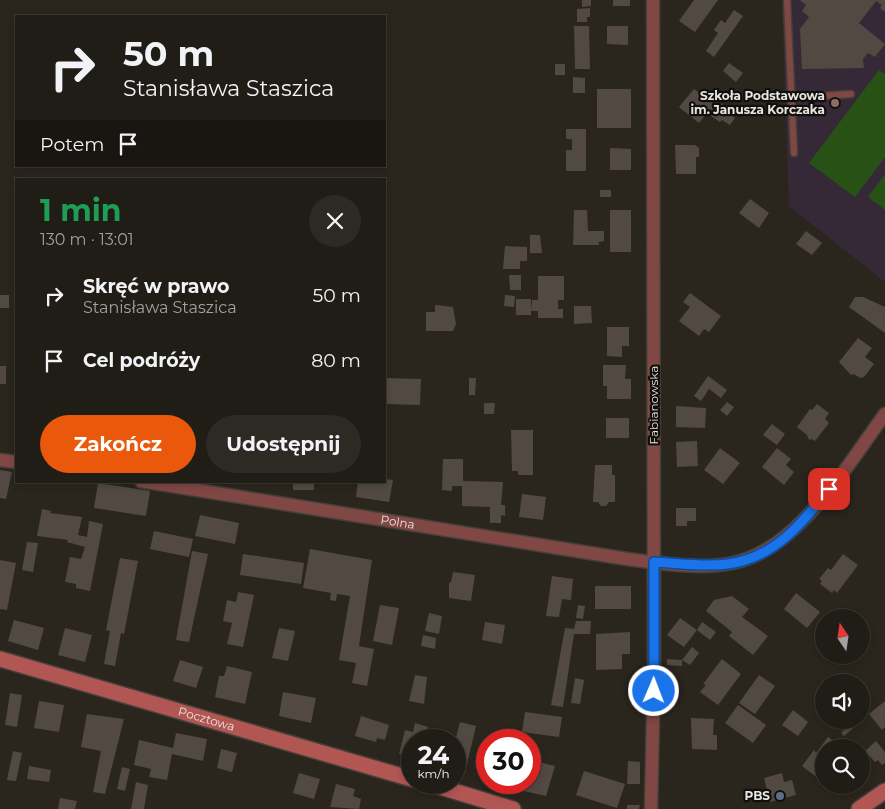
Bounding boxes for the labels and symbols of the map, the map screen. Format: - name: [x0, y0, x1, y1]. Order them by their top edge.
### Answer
- place label: Szkoła Podstawowa im. Janusza Korczaka: [690, 88, 825, 117]
- marker: Szkoła Podstawowa im. Janusza Korczaka: [829, 97, 841, 109]
- street label: Fabianowska: [646, 366, 661, 444]
- pin: [808, 468, 850, 510]
- street label: Polna: [380, 512, 416, 532]
- north arrow: [815, 609, 870, 664]
- position arrow: [627, 664, 679, 716]
- street label: Pocztowa: [177, 703, 237, 734]
- speed limit sign: 30: [476, 729, 541, 794]
- place label: PBS: [744, 788, 770, 803]
- marker: PBS: [774, 790, 786, 802]

